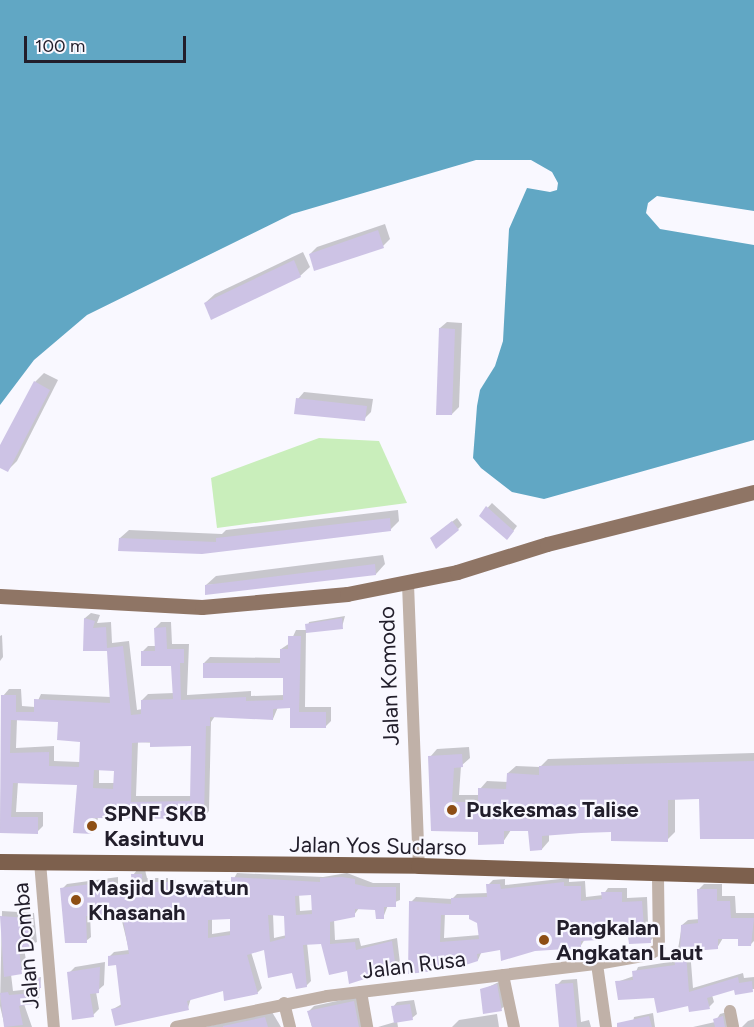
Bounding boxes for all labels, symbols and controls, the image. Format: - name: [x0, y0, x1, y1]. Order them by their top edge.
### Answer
- scale bar: [27, 24, 189, 62]
- text: 100 m: [35, 35, 85, 57]
- street label: Jalan Komodo: [373, 606, 405, 746]
- place label: Puskesmas Talise: [466, 797, 639, 823]
- place label: SPNF SKB Kasintuvu: [104, 800, 207, 852]
- marker: Puskesmas Talise: [443, 801, 461, 819]
- marker: SPNF SKB Kasintuvu: [85, 819, 99, 833]
- street label: Jalan Yos Sudarso: [289, 831, 467, 861]
- place label: Masjid Uswatun Khasanah: [88, 874, 249, 926]
- street label: Jalan Domba: [7, 882, 45, 1010]
- marker: Masjid Uswatun Khasanah: [69, 893, 83, 907]
- place label: Pangkalan Angkatan Laut: [556, 914, 703, 966]
- marker: Pangkalan Angkatan Laut: [537, 933, 551, 947]
- street label: Jalan Rusa: [361, 946, 467, 984]

